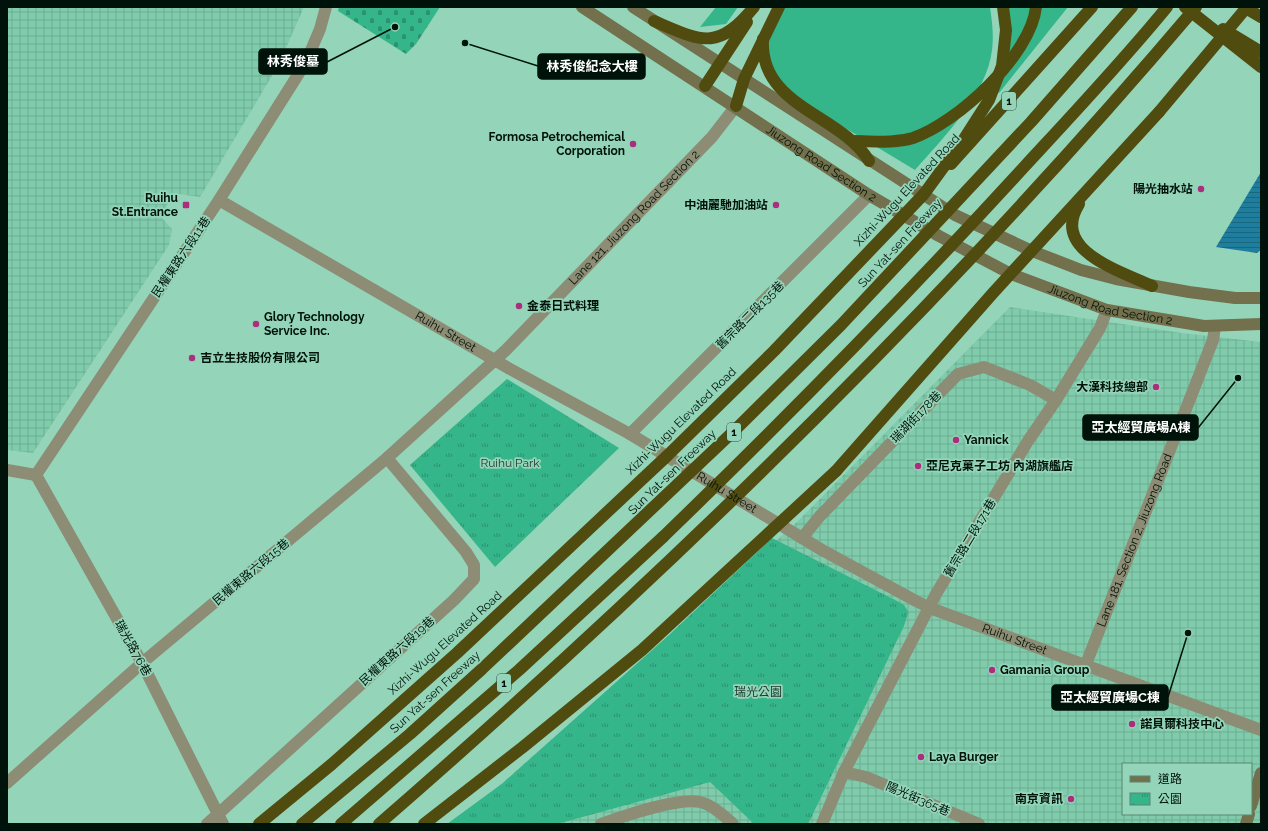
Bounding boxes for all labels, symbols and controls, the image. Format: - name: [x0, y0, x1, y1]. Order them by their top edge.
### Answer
- callout: 林秀俊墓: [259, 49, 327, 74]
- text: 林秀俊墓: [267, 54, 319, 69]
- callout: 林秀俊紀念大樓: [538, 54, 645, 79]
- text: 林秀俊紀念大樓: [546, 59, 638, 74]
- road number: 1: [1002, 92, 1016, 110]
- street label: Jiuzong Road Section 2: [764, 123, 879, 205]
- place label: Formosa Petrochemical Corporation: [489, 130, 625, 158]
- street label: Xizhi-Wugu Elevated Road: [852, 131, 962, 249]
- marker: Formosa Petrochemical Corporation: [628, 139, 638, 149]
- street label: Lane 121, Jiuzong Road Section 2: [566, 147, 702, 288]
- place label: 陽光抽水站: [1133, 182, 1193, 196]
- marker: 陽光抽水站: [1196, 184, 1206, 194]
- place label: Ruihu St.Entrance: [112, 191, 178, 219]
- street label: Sun Yat-sen Freeway: [855, 195, 945, 290]
- place label: 中油麗馳加油站: [684, 198, 768, 212]
- marker: Ruihu St.Entrance: [181, 200, 191, 210]
- marker: 中油麗馳加油站: [771, 200, 781, 210]
- street label: 民權東路六段11巷: [149, 214, 213, 300]
- street label: 舊宗路二段135巷: [713, 278, 787, 352]
- street label: Jiuzong Road Section 2: [1046, 281, 1174, 328]
- place label: 金泰日式料理: [527, 299, 599, 313]
- marker: 金泰日式料理: [514, 301, 524, 311]
- street label: Ruihu Street: [413, 308, 479, 355]
- place label: Glory Technology Service Inc.: [264, 310, 365, 338]
- marker: Glory Technology Service Inc.: [251, 319, 261, 329]
- place label: 吉立生技股份有限公司: [200, 351, 320, 365]
- marker: 吉立生技股份有限公司: [187, 353, 197, 363]
- street label: Xizhi-Wugu Elevated Road: [623, 365, 739, 477]
- place label: 大漢科技總部: [1076, 380, 1148, 394]
- marker: 大漢科技總部: [1151, 382, 1161, 392]
- street label: 瑞湖街178巷: [888, 388, 944, 446]
- callout: 亞太經貿廣場A棟: [1083, 415, 1198, 440]
- text: 亞太經貿廣場A棟: [1091, 420, 1191, 435]
- road number: 1: [727, 423, 741, 441]
- street label: Sun Yat-sen Freeway: [625, 426, 719, 517]
- place label: Yannick: [964, 433, 1009, 447]
- marker: Yannick: [951, 435, 961, 445]
- street label: Lane 181, Section 2, Jiuzong Road: [1094, 451, 1175, 629]
- park label: Ruihu Park: [480, 456, 540, 470]
- place label: 亞尼克菓子工坊 內湖旗艦店: [926, 459, 1073, 473]
- marker: 亞尼克菓子工坊 內湖旗艦店: [913, 461, 923, 471]
- street label: Ruihu Street: [694, 469, 759, 516]
- street label: 舊宗路二段171巷: [941, 496, 999, 580]
- street label: 民權東路六段15巷: [210, 536, 292, 608]
- street label: Xizhi-Wugu Elevated Road: [385, 588, 505, 698]
- street label: 民權東路六段19巷: [357, 614, 437, 688]
- street label: 瑞光路76巷: [112, 618, 154, 678]
- street label: Ruihu Street: [980, 621, 1049, 657]
- street label: Sun Yat-sen Freeway: [387, 648, 483, 736]
- place label: Gamania Group: [1000, 663, 1090, 677]
- marker: Gamania Group: [987, 665, 997, 675]
- road number: 1: [497, 674, 511, 692]
- park label: 瑞光公園: [734, 685, 782, 699]
- callout: 亞太經貿廣場C棟: [1052, 685, 1168, 710]
- text: 亞太經貿廣場C棟: [1060, 690, 1160, 705]
- place label: 諾貝爾科技中心: [1140, 717, 1224, 731]
- marker: 諾貝爾科技中心: [1127, 719, 1137, 729]
- place label: Laya Burger: [929, 750, 999, 764]
- marker: Laya Burger: [916, 752, 926, 762]
- legend: [1122, 763, 1252, 815]
- text: 道路: [1158, 772, 1182, 786]
- street label: 陽光街365巷: [884, 779, 952, 819]
- place label: 南京資訊: [1015, 792, 1063, 806]
- text: 公園: [1158, 792, 1182, 806]
- marker: 南京資訊: [1066, 794, 1076, 804]

